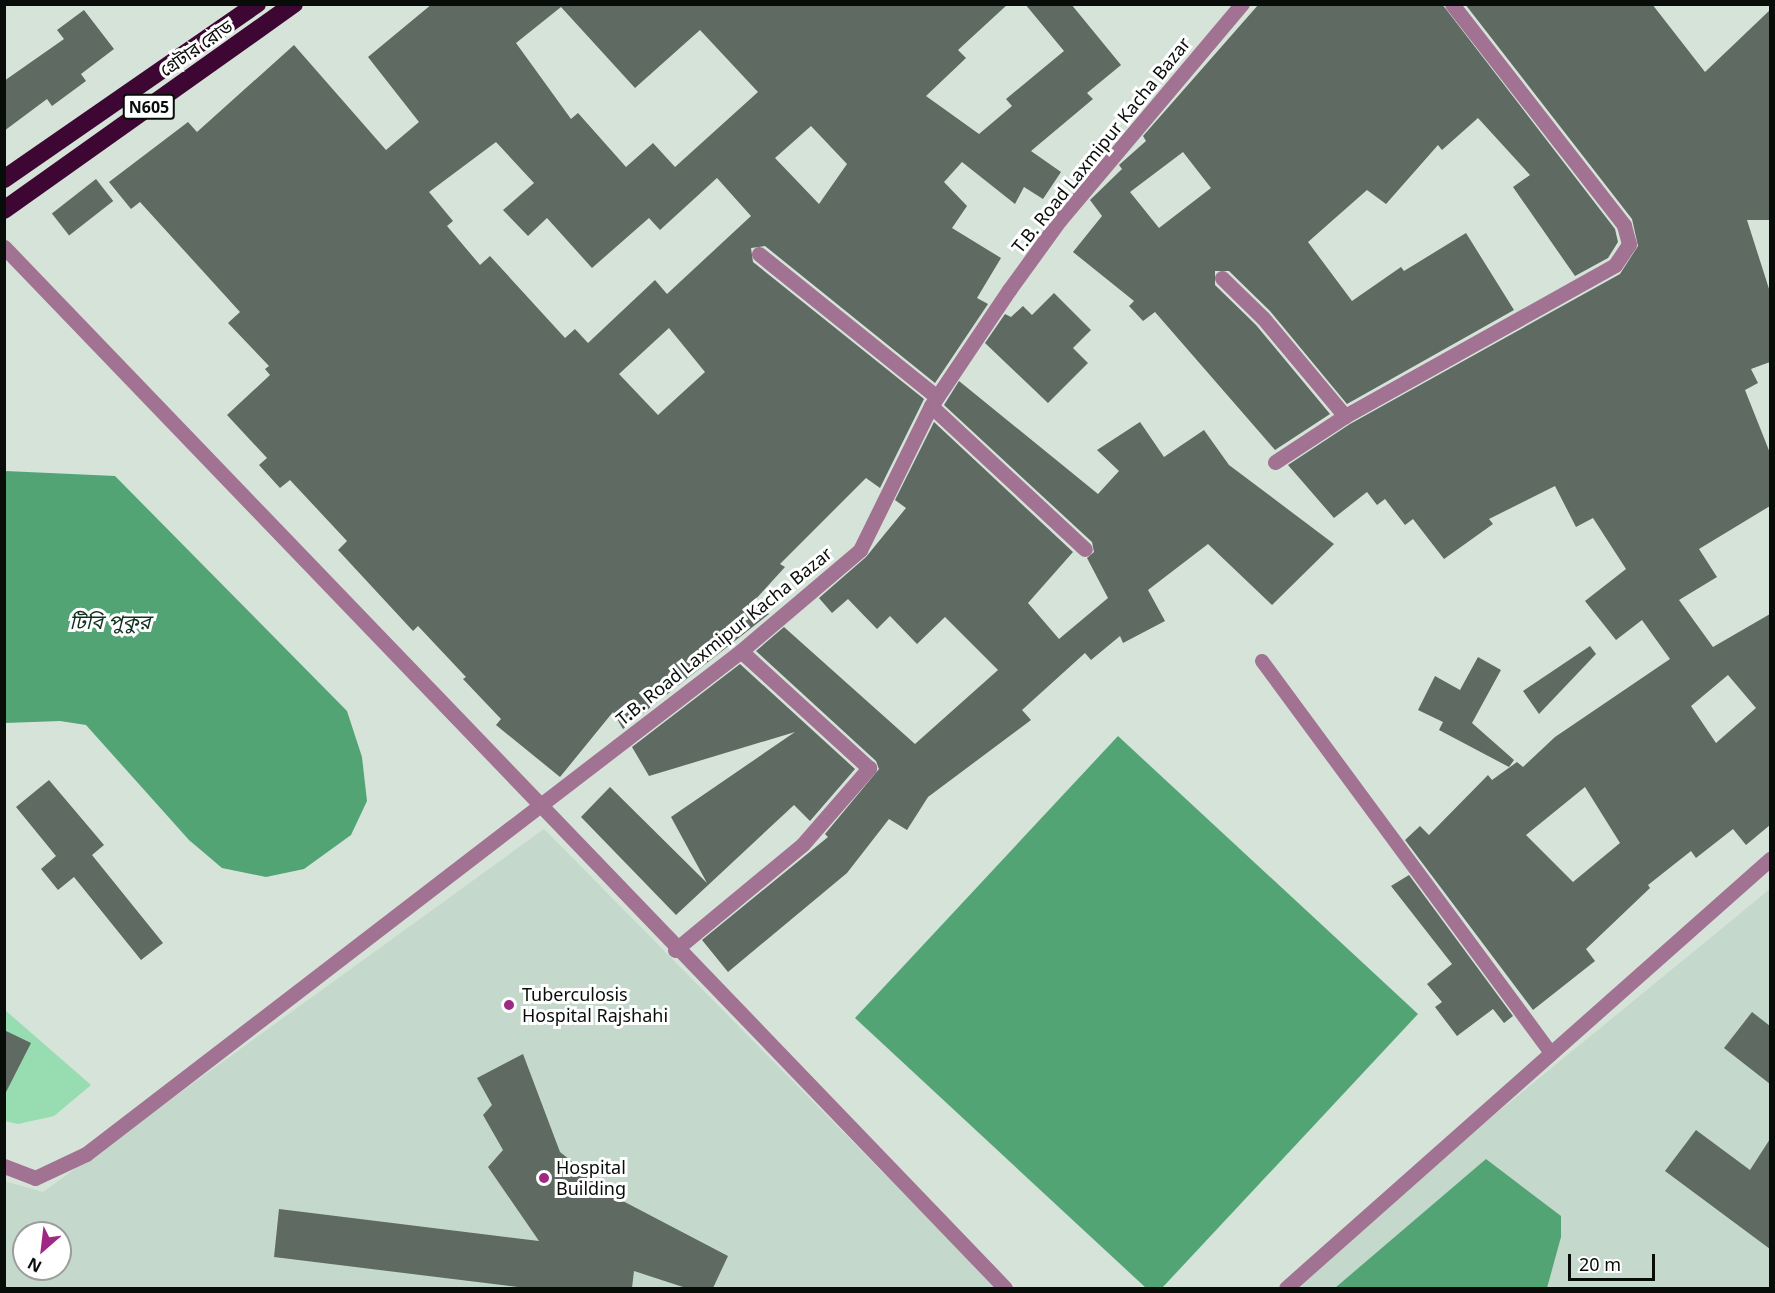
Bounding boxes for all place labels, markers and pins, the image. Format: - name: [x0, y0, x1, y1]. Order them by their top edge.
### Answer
- place label: Tuberculosis Hospital Rajshahi: [522, 984, 668, 1026]
- marker: Tuberculosis Hospital Rajshahi: [500, 996, 518, 1014]
- place label: Hospital Building: [556, 1157, 626, 1200]
- marker: Hospital Building: [537, 1171, 551, 1185]

